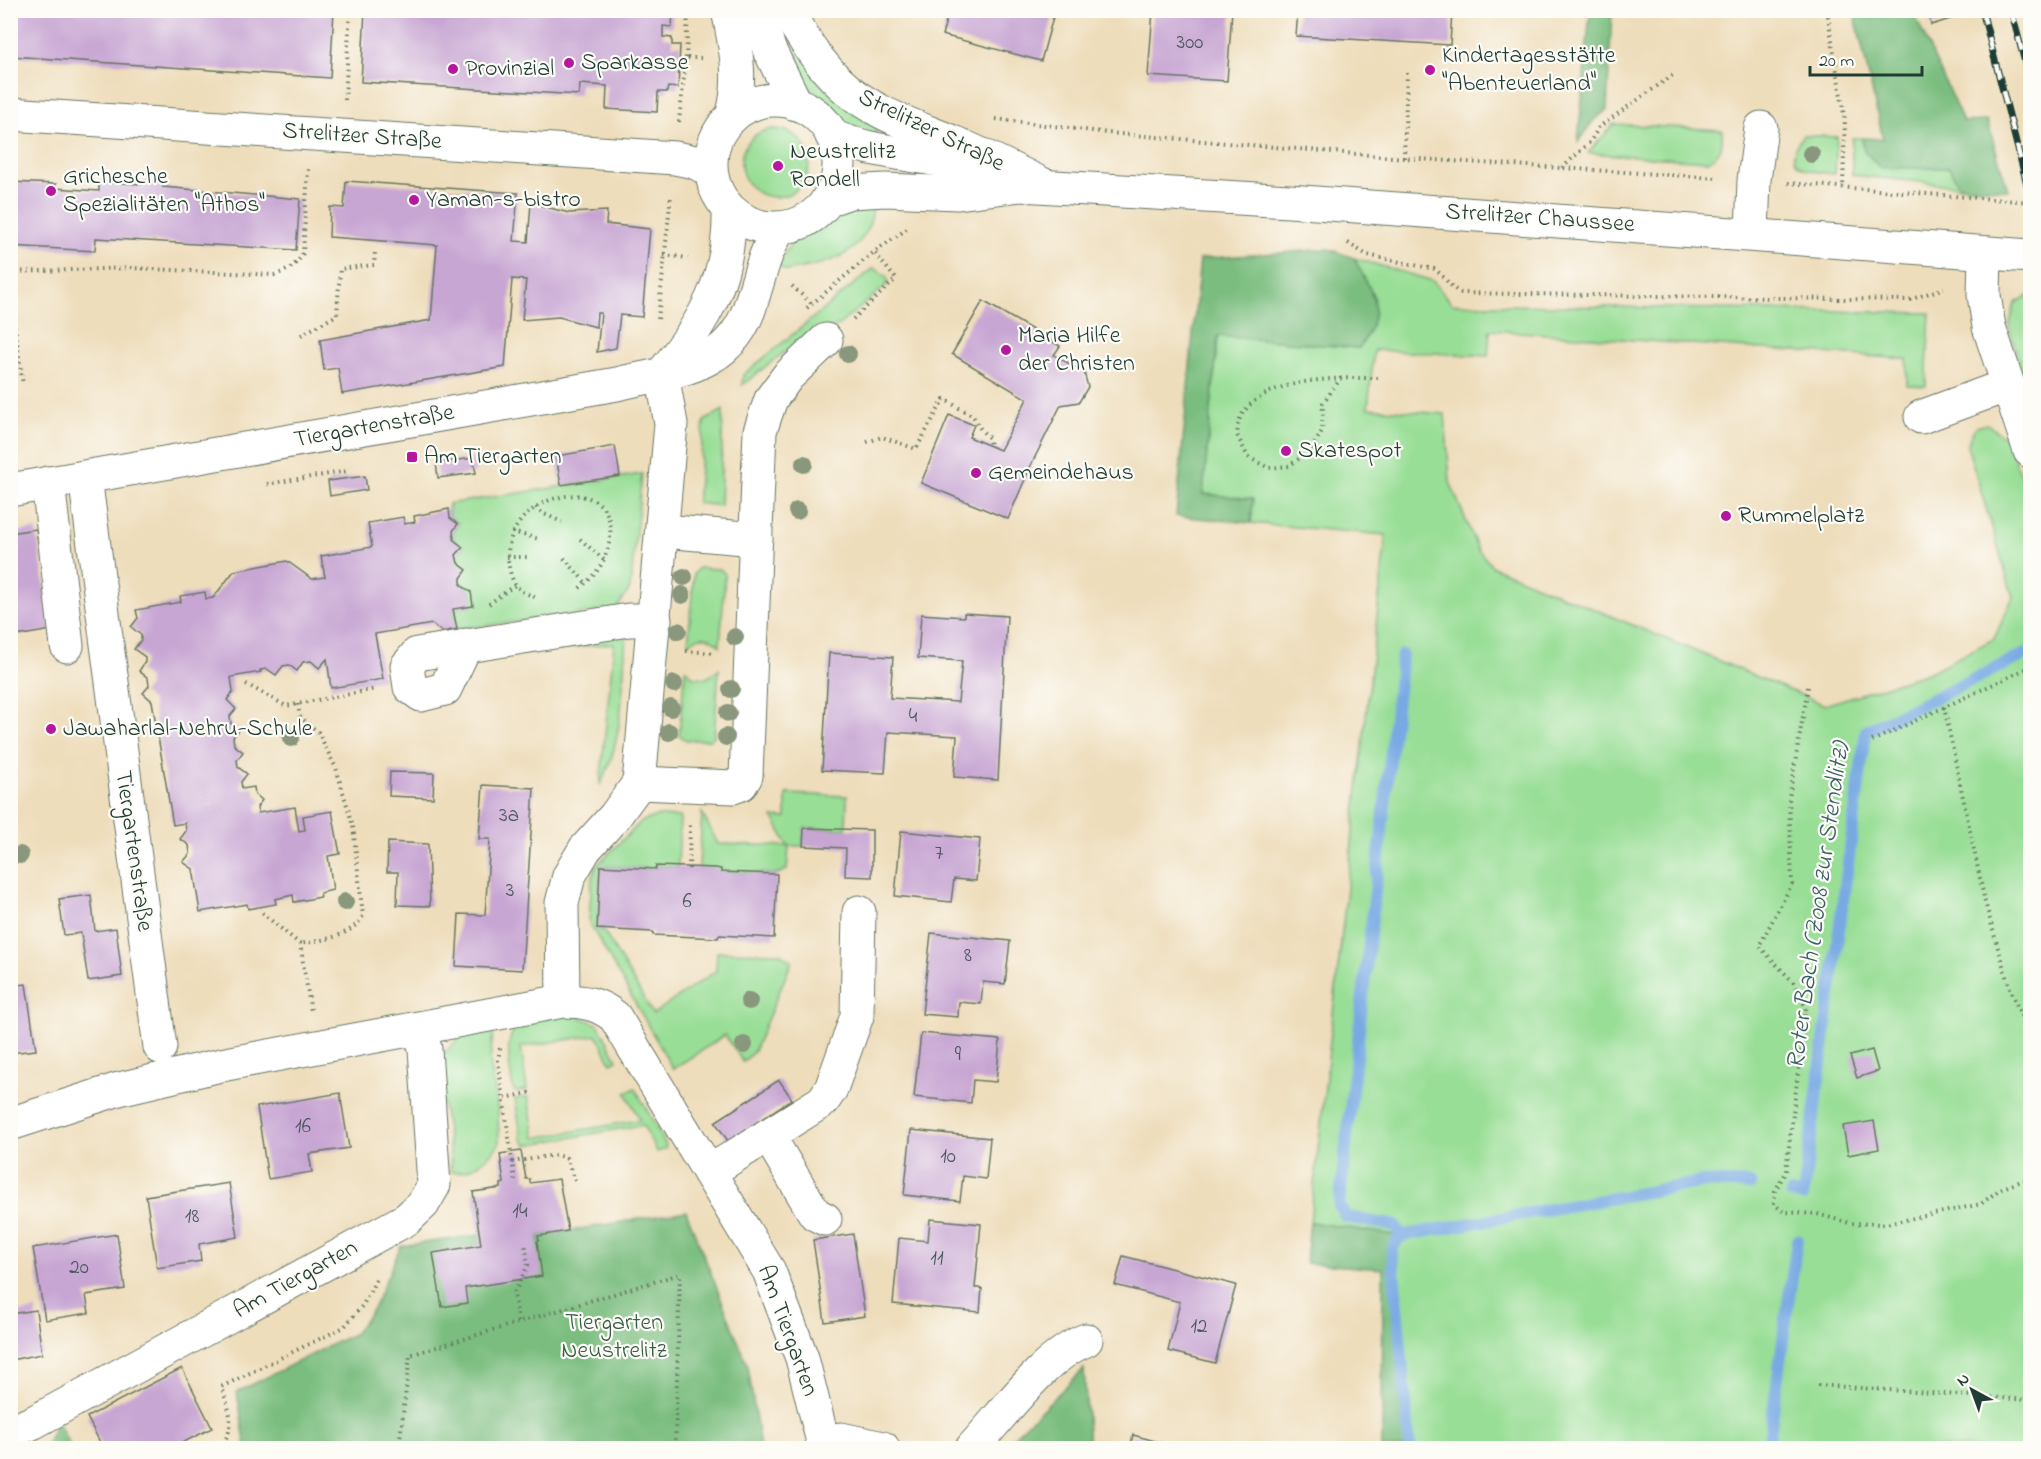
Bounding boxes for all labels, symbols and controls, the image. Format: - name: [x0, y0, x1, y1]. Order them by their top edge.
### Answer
- house number: 300: [1177, 28, 1203, 58]
- place label: Kindertagesstätte "Abenteuerland": [1442, 39, 1616, 102]
- scale bar: [1810, 39, 1922, 77]
- place label: Sparkasse: [581, 46, 689, 81]
- text: 20 m: [1819, 49, 1854, 75]
- place label: Provinzial: [465, 52, 554, 87]
- marker: Sparkasse: [562, 56, 576, 70]
- marker: Provinzial: [446, 62, 460, 76]
- marker: Kindertagesstätte "Abenteuerland": [1423, 63, 1437, 77]
- street label: Strelitzer Straße: [852, 80, 1011, 182]
- street label: Strelitzer Straße: [281, 114, 443, 160]
- place label: Neustrelitz Rondell: [790, 135, 896, 198]
- marker: Neustrelitz Rondell: [771, 159, 785, 173]
- place label: Grichesche Spezialitäten "Athos": [63, 160, 265, 223]
- place label: Yaman-s-bistro: [426, 183, 581, 218]
- marker: Grichesche Spezialitäten "Athos": [44, 184, 58, 198]
- marker: Yaman-s-bistro: [407, 193, 421, 207]
- street label: Strelitzer Chaussee: [1444, 195, 1636, 243]
- place label: Maria Hilfe der Christen: [1018, 319, 1135, 382]
- marker: Maria Hilfe der Christen: [999, 343, 1013, 357]
- street label: Tiergartenstraße: [291, 396, 457, 458]
- place label: Skatespot: [1298, 434, 1402, 469]
- place label: Am Tiergarten: [424, 440, 562, 475]
- marker: Skatespot: [1279, 444, 1293, 458]
- marker: Am Tiergarten: [405, 450, 419, 464]
- place label: Gemeindehaus: [988, 456, 1134, 491]
- marker: Gemeindehaus: [969, 466, 983, 480]
- place label: Rummelplatz: [1738, 499, 1865, 534]
- marker: Rummelplatz: [1719, 509, 1733, 523]
- house number: 4: [909, 702, 918, 732]
- place label: Jawaharlal-Nehru-Schule: [63, 712, 313, 747]
- marker: Jawaharlal-Nehru-Schule: [44, 722, 58, 736]
- water label: Roter Bach (Z008 zur Stendlitz): [1777, 737, 1861, 1072]
- street label: Tiergartenstraße: [104, 768, 162, 934]
- house number: 3a: [499, 801, 519, 831]
- house number: 7: [935, 839, 944, 869]
- house number: 3: [506, 876, 514, 906]
- house number: 6: [682, 887, 692, 917]
- house number: 8: [964, 941, 972, 971]
- house number: 9: [955, 1040, 962, 1070]
- house number: 16: [295, 1112, 311, 1142]
- house number: 10: [940, 1142, 956, 1172]
- house number: 14: [512, 1197, 528, 1227]
- house number: 18: [185, 1202, 199, 1232]
- street label: Am Tiergarten: [227, 1231, 365, 1329]
- house number: 11: [930, 1244, 944, 1274]
- house number: 20: [69, 1253, 89, 1283]
- street label: Am Tiergarten: [747, 1260, 827, 1402]
- park label: Tiergarten Neustrelitz: [561, 1306, 668, 1369]
- house number: 12: [1190, 1312, 1208, 1342]
- north arrow: [1942, 1360, 2002, 1420]
- text: N: [1952, 1367, 1976, 1393]

